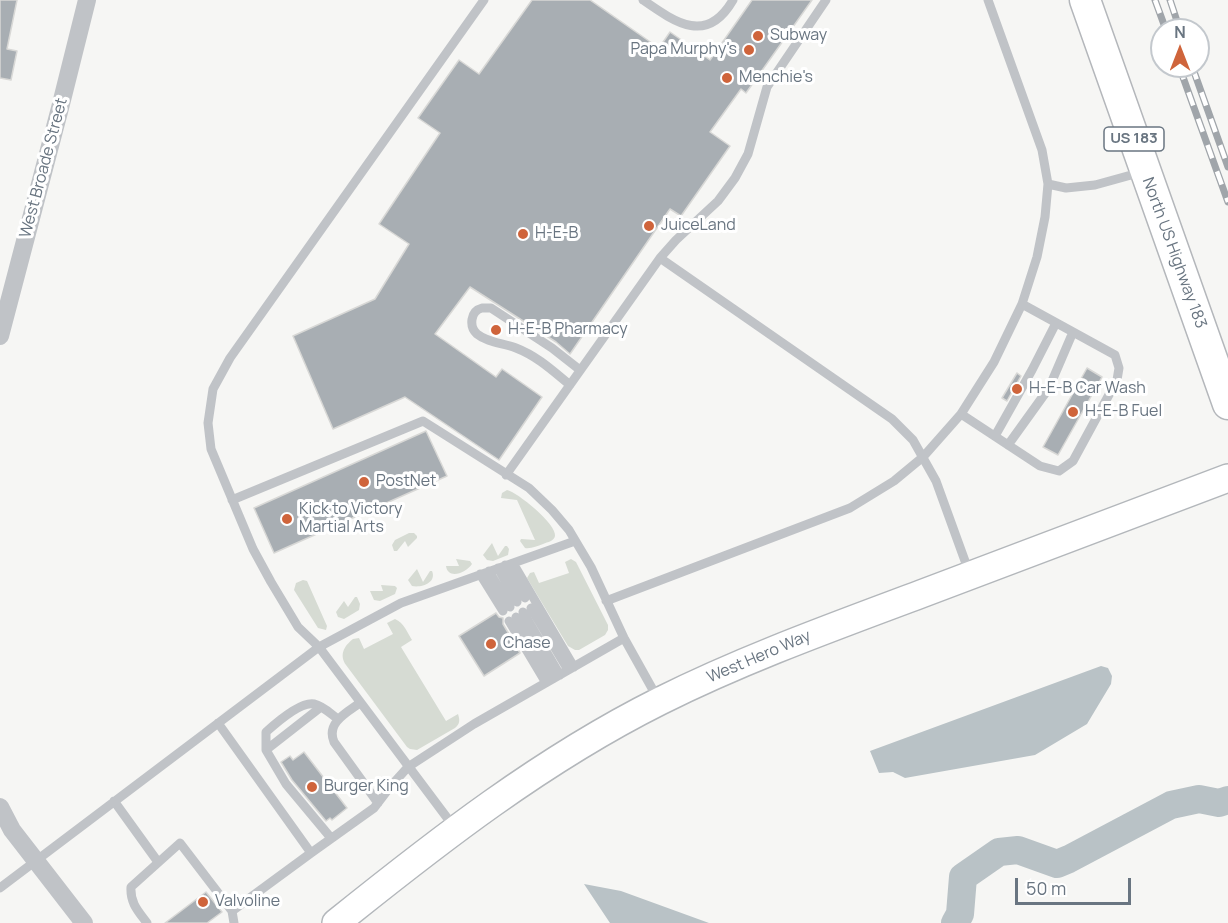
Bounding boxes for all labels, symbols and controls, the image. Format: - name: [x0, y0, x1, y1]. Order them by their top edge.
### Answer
- north arrow: [1150, 18, 1210, 78]
- text: N: [1174, 21, 1186, 43]
- place label: Subway: [770, 26, 827, 46]
- marker: Subway: [751, 29, 765, 43]
- place label: Papa Murphy's: [631, 40, 737, 60]
- marker: Papa Murphy's: [742, 43, 756, 57]
- place label: Menchie's: [739, 68, 813, 88]
- marker: Menchie's: [720, 71, 734, 85]
- street label: West Broade Street: [16, 96, 72, 240]
- road number: US 183: [1104, 127, 1164, 151]
- street label: North US Highway 183: [1138, 175, 1210, 331]
- place label: JuiceLand: [661, 216, 736, 236]
- marker: JuiceLand: [642, 219, 656, 233]
- place label: H-E-B: [535, 224, 578, 244]
- marker: H-E-B: [516, 227, 530, 241]
- place label: H-E-B Pharmacy: [508, 320, 628, 340]
- marker: H-E-B Pharmacy: [489, 323, 503, 337]
- place label: H-E-B Car Wash: [1029, 379, 1146, 399]
- marker: H-E-B Car Wash: [1010, 382, 1024, 396]
- place label: H-E-B Fuel: [1085, 402, 1162, 422]
- marker: H-E-B Fuel: [1066, 405, 1080, 419]
- place label: PostNet: [376, 472, 437, 492]
- marker: PostNet: [357, 475, 371, 489]
- place label: Kick to Victory Martial Arts: [299, 500, 403, 538]
- marker: Kick to Victory Martial Arts: [280, 512, 294, 526]
- street label: West Hero Way: [704, 626, 814, 688]
- place label: Chase: [503, 634, 551, 654]
- marker: Chase: [484, 637, 498, 651]
- place label: Burger King: [324, 777, 409, 797]
- marker: Burger King: [305, 780, 319, 794]
- scale bar: [1018, 866, 1134, 904]
- text: 50 m: [1026, 876, 1066, 900]
- place label: Valvoline: [215, 892, 280, 912]
- marker: Valvoline: [196, 895, 210, 909]

